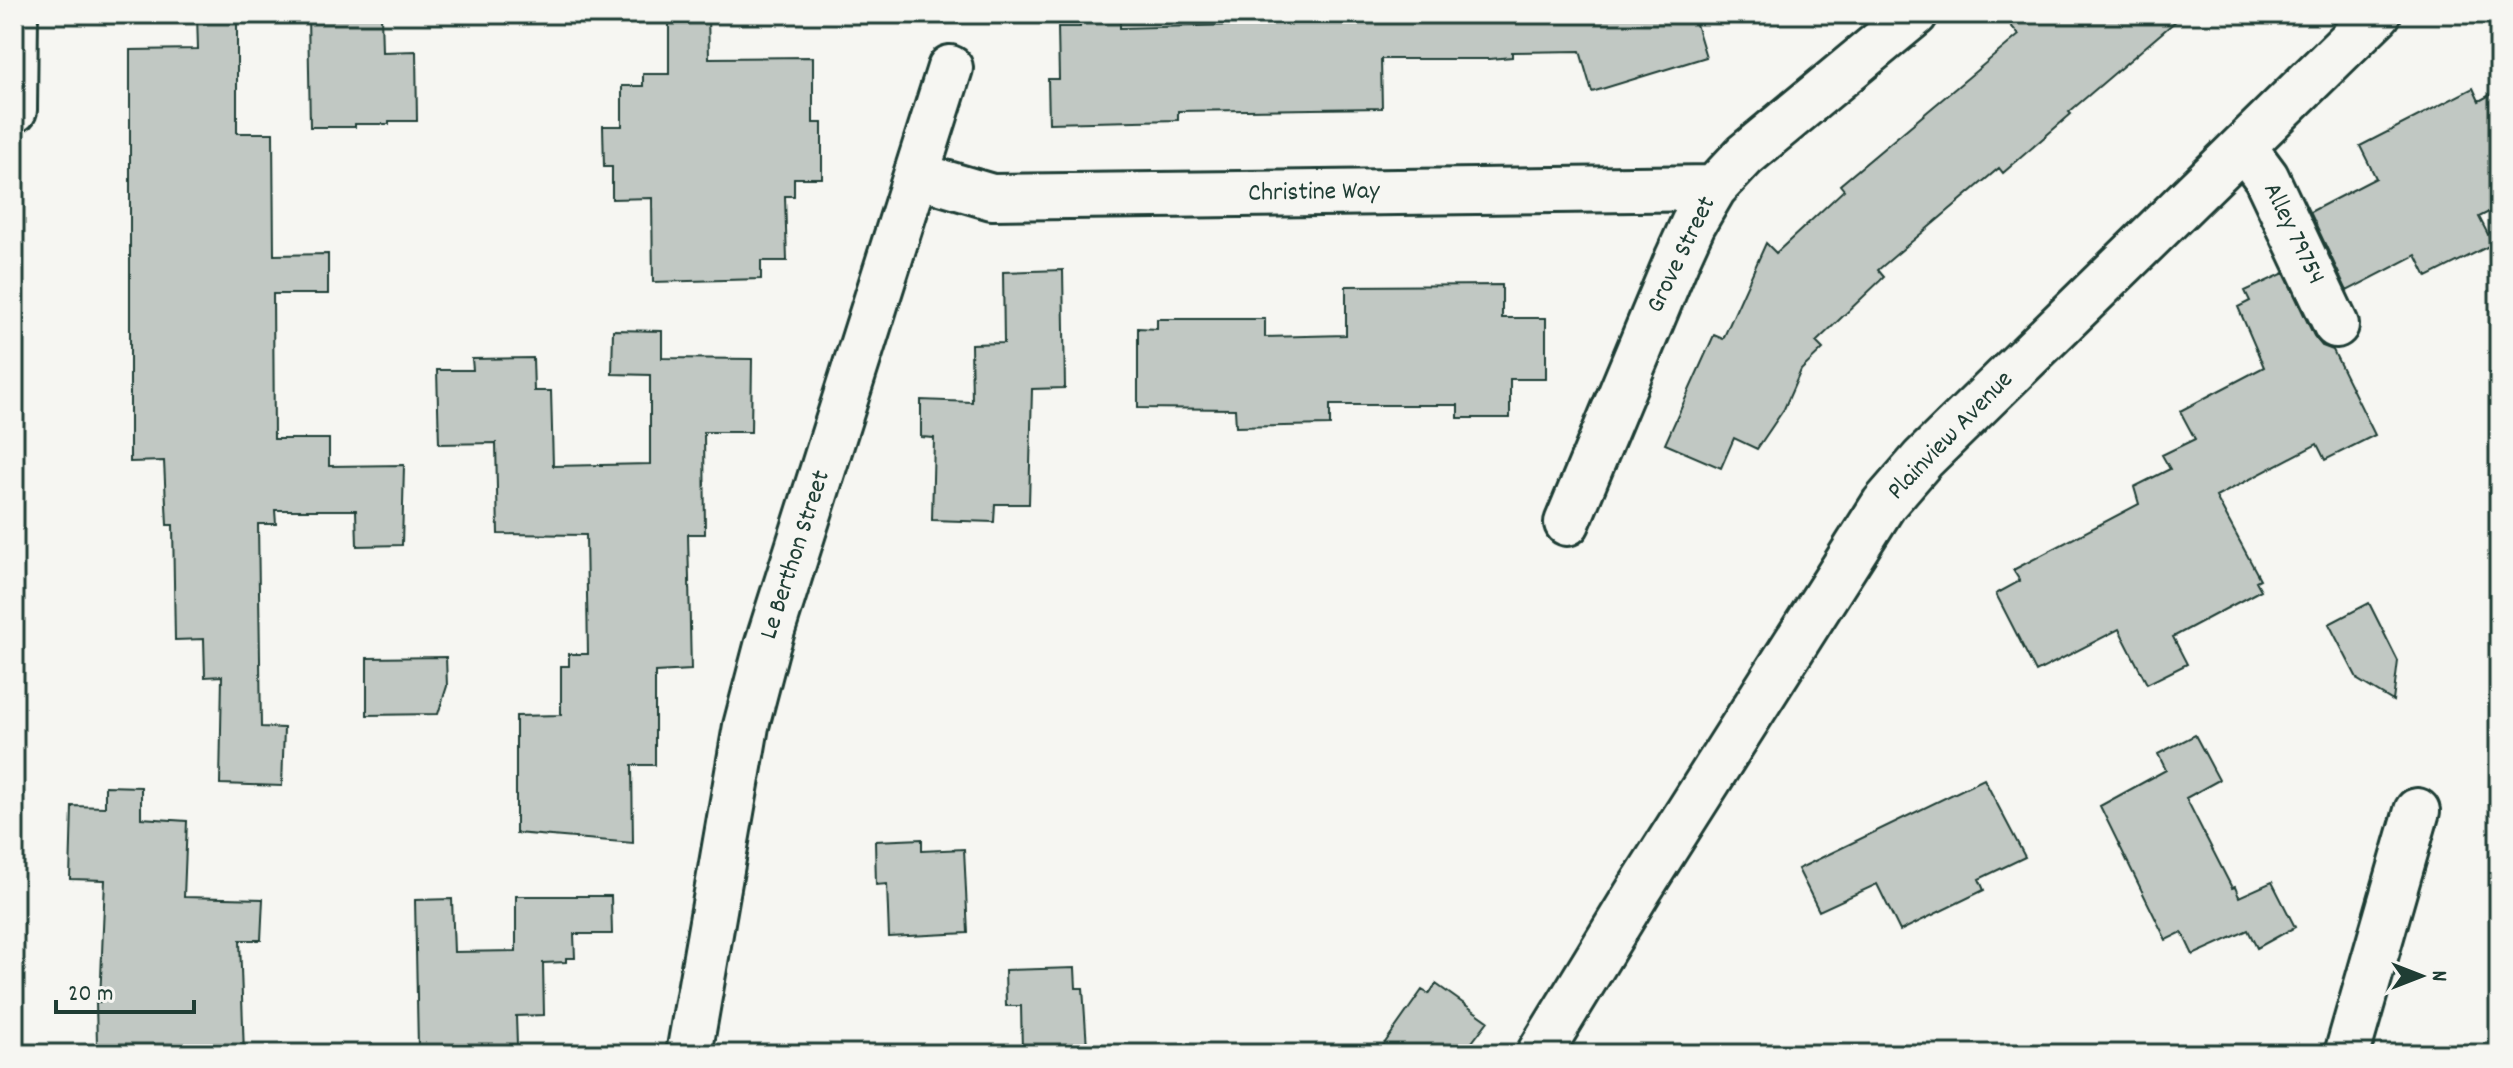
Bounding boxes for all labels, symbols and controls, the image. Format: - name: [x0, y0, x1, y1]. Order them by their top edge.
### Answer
- street label: Christine Way: [1248, 173, 1381, 213]
- street label: Alley 79754: [2252, 177, 2334, 291]
- street label: Grove Street: [1638, 190, 1726, 320]
- street label: Plainview Avenue: [1879, 363, 2023, 509]
- street label: Le Berthon Street: [751, 465, 841, 644]
- north arrow: [2381, 936, 2461, 1016]
- scale bar: [56, 964, 194, 1014]
- text: N: [2422, 971, 2453, 982]
- text: 20 m: [68, 978, 114, 1012]

